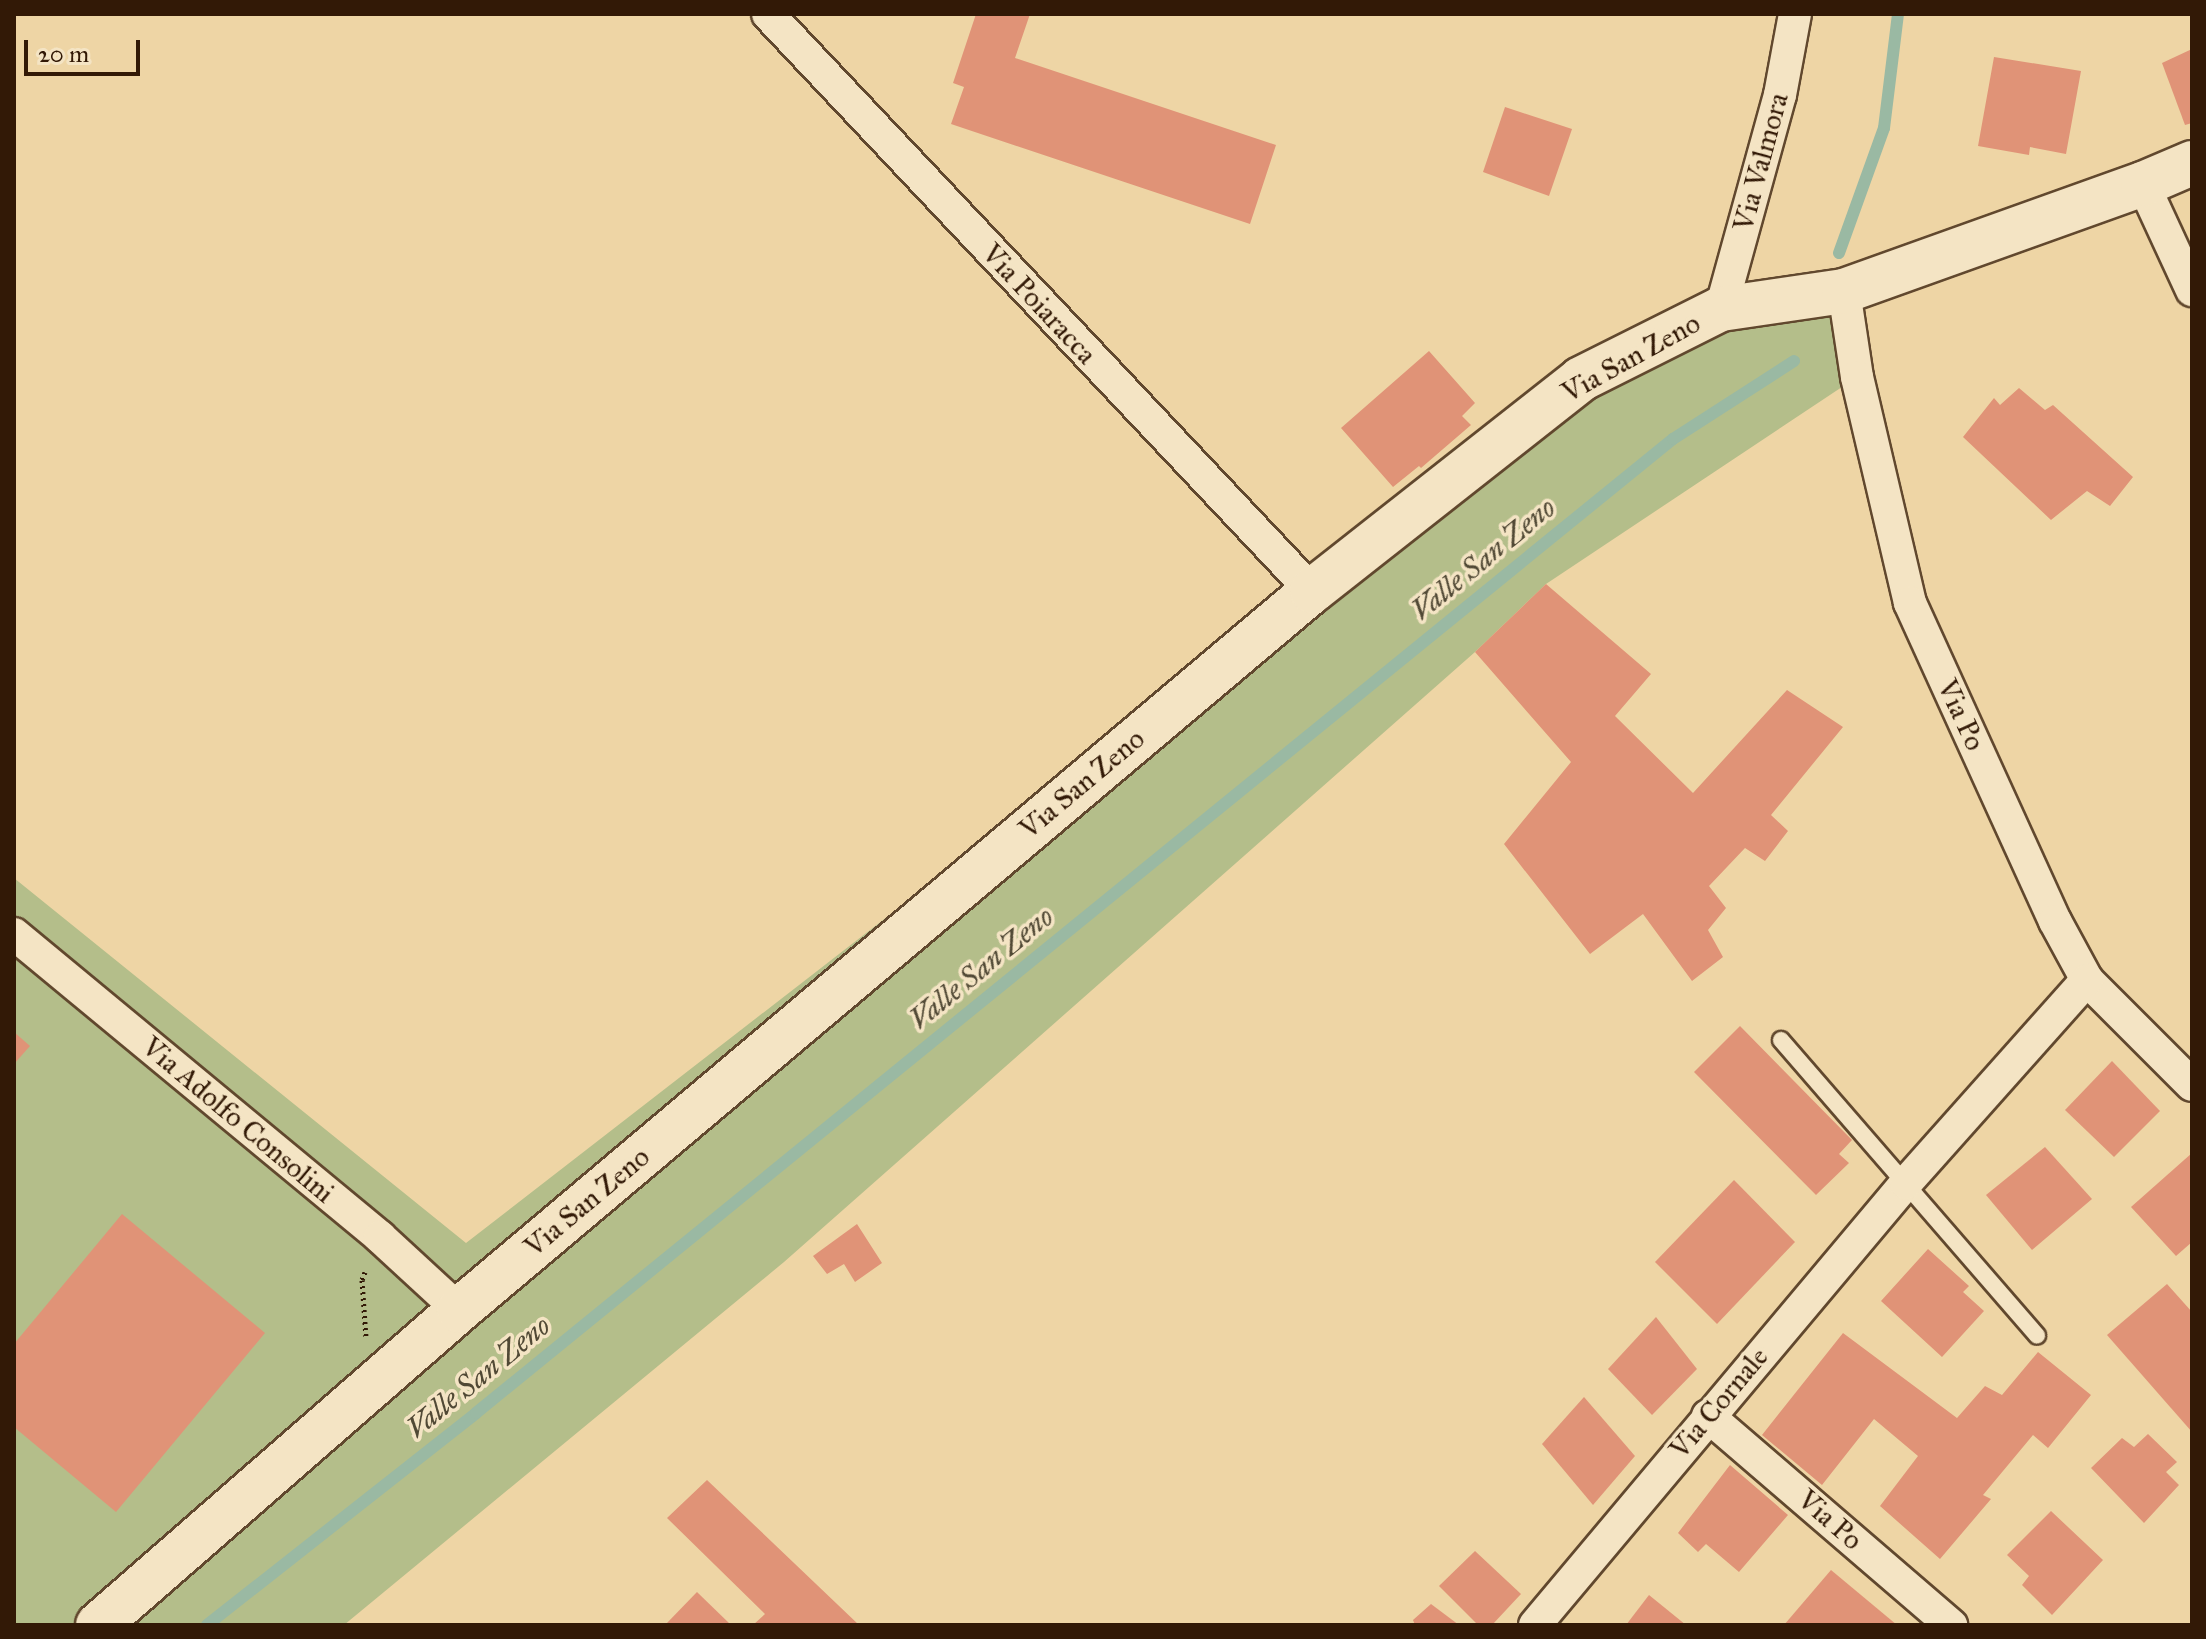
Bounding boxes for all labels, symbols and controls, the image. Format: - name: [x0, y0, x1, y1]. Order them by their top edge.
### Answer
- scale bar: [28, 24, 144, 74]
- text: 20 m: [38, 39, 89, 69]
- street label: Via Valmora: [1726, 89, 1796, 235]
- street label: Via Poiaracca: [975, 237, 1103, 371]
- street label: Via San Zeno: [1556, 306, 1706, 410]
- water label: Valle San Zeno: [1403, 490, 1563, 628]
- street label: Via Po: [1930, 674, 1992, 756]
- street label: Via San Zeno: [1013, 722, 1151, 846]
- water label: Valle San Zeno: [901, 899, 1061, 1037]
- street label: Via Adolfo Consolini: [135, 1030, 341, 1210]
- street label: Via San Zeno: [518, 1140, 656, 1264]
- water label: Valle San Zeno: [398, 1308, 558, 1446]
- street label: Via Cornale: [1663, 1341, 1775, 1465]
- street label: Via Po: [1791, 1483, 1869, 1557]

